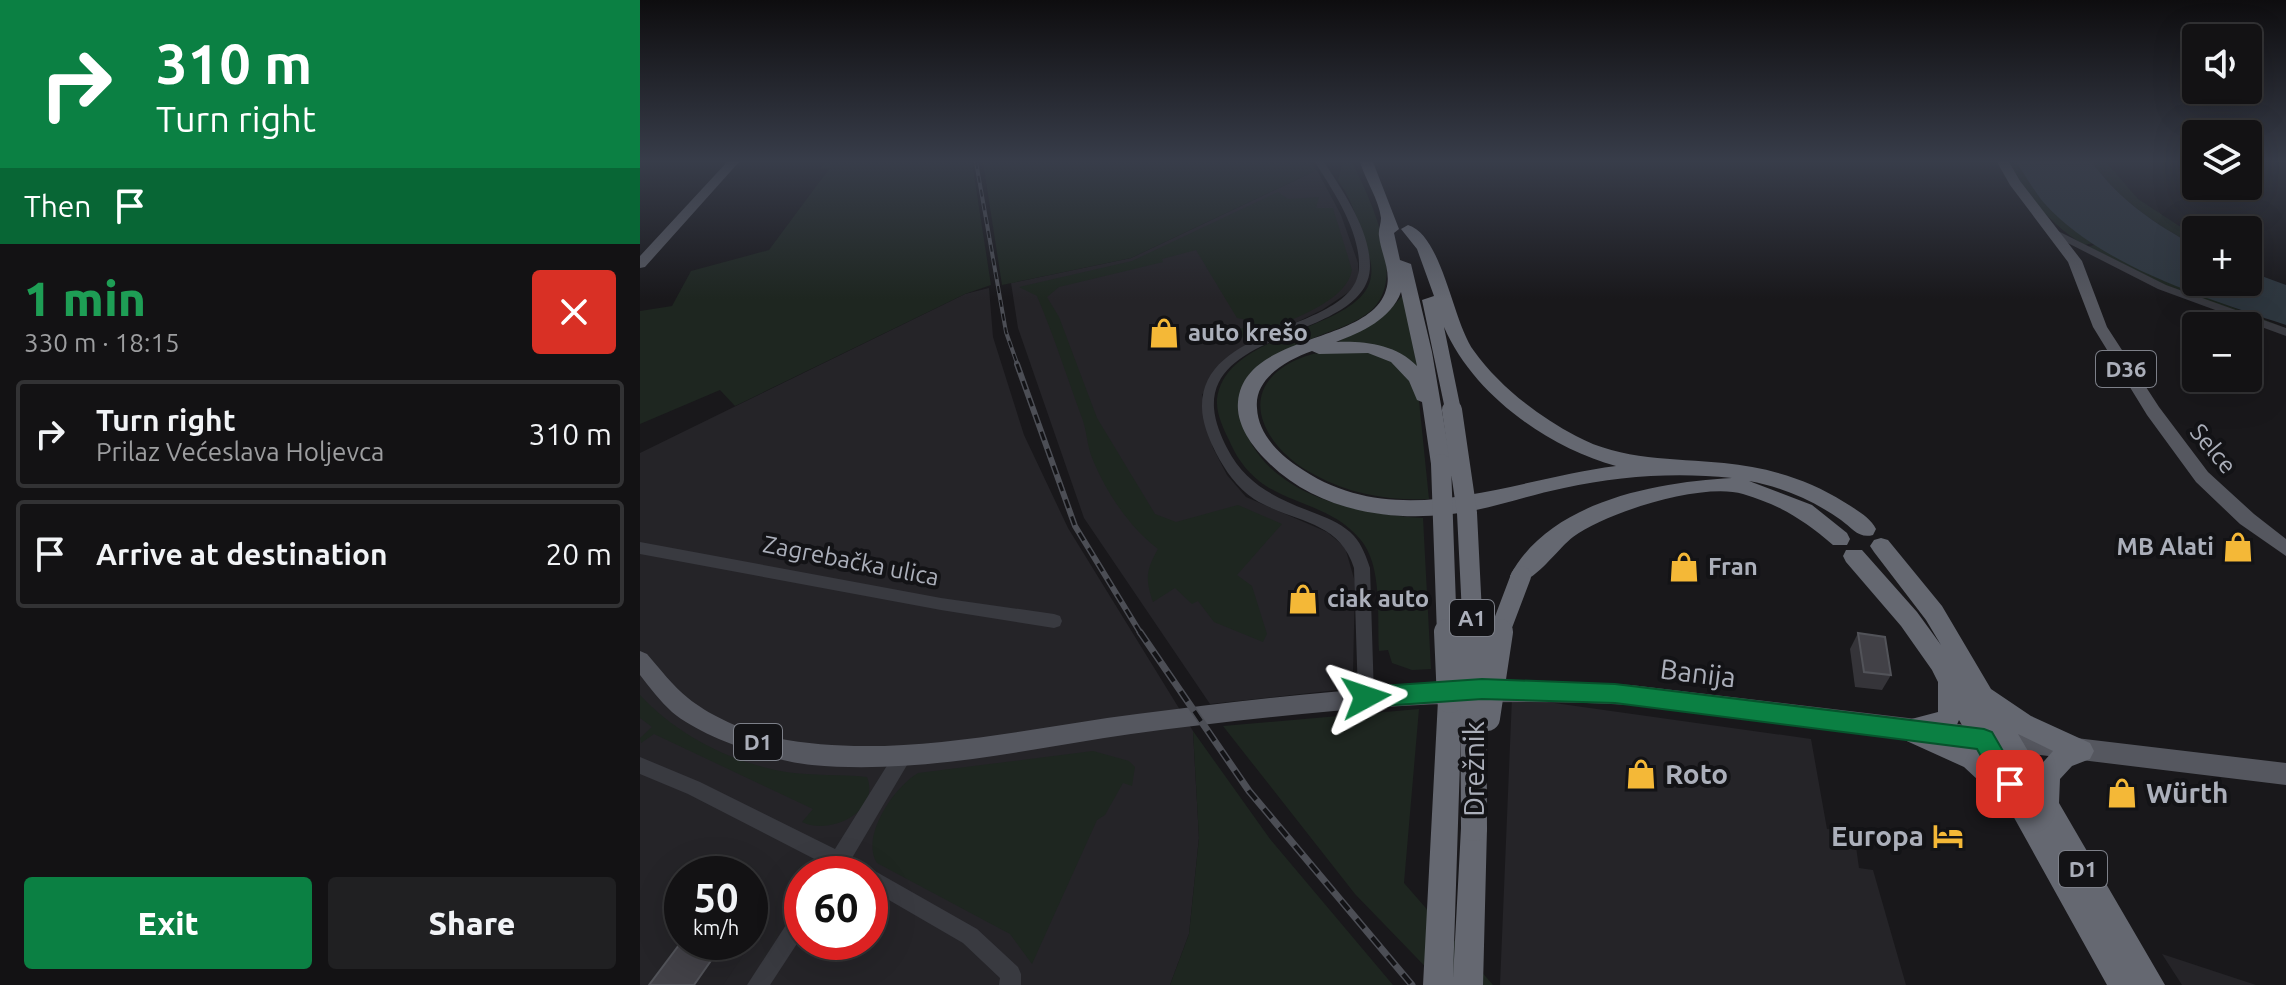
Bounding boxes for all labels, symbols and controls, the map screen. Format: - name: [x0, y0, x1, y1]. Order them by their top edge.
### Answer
- map controls: [2182, 24, 2262, 392]
- button: sound: [2182, 24, 2262, 104]
- icon: right: [24, 32, 128, 136]
- text: 310 m: [156, 32, 312, 95]
- text: Turn right: [156, 98, 316, 139]
- button: layers: [2182, 120, 2262, 200]
- icon: arrive: [108, 184, 152, 228]
- text: Then: [24, 189, 92, 223]
- button: +: [2182, 216, 2262, 296]
- button: close: [532, 270, 616, 354]
- text: 1 min: [24, 271, 146, 325]
- button: −: [2182, 312, 2262, 392]
- shop icon: auto krešo: [1147, 316, 1181, 350]
- place label: auto krešo: [1188, 319, 1308, 346]
- text: 330 m · 18:15: [24, 328, 180, 357]
- road number: D36: [2096, 351, 2156, 387]
- text: Turn right: [96, 403, 236, 437]
- icon: right: [28, 412, 72, 456]
- text: 310 m: [528, 417, 612, 451]
- street label: Selce: [2185, 418, 2242, 479]
- text: Prilaz Većeslava Holjevca: [96, 437, 384, 466]
- street label: Zagrebačka ulica: [761, 530, 941, 591]
- shop icon: MB Alati: [2221, 530, 2255, 564]
- icon: arrive: [28, 532, 72, 576]
- place label: MB Alati: [2117, 533, 2214, 560]
- text: Arrive at destination: [96, 537, 388, 571]
- text: 20 m: [545, 537, 612, 571]
- shop icon: Fran: [1667, 550, 1701, 584]
- place label: Fran: [1708, 553, 1758, 580]
- shop icon: ciak auto: [1286, 582, 1320, 616]
- place label: ciak auto: [1327, 585, 1429, 612]
- road number: A1: [1450, 600, 1494, 636]
- street label: Banija: [1658, 652, 1738, 693]
- position arrow: [1324, 655, 1408, 739]
- street label: Drežnik: [1458, 721, 1489, 817]
- road number: D1: [734, 724, 782, 760]
- pin: [1976, 750, 2044, 818]
- shop icon: Roto: [1624, 757, 1658, 791]
- place label: Roto: [1665, 758, 1728, 789]
- icon: arrive: [1988, 762, 2032, 806]
- shop icon: Würth: [2105, 776, 2139, 810]
- place label: Würth: [2146, 777, 2228, 808]
- hotel icon: Europa: [1931, 819, 1965, 853]
- place label: Europa: [1831, 820, 1924, 851]
- road number: D1: [2059, 851, 2107, 887]
- speed limit sign: 60: [784, 856, 888, 960]
- text: 50: [693, 875, 739, 920]
- button: Exit: [24, 877, 312, 969]
- button: Share: [328, 877, 616, 969]
- text: km/h: [693, 916, 739, 939]

